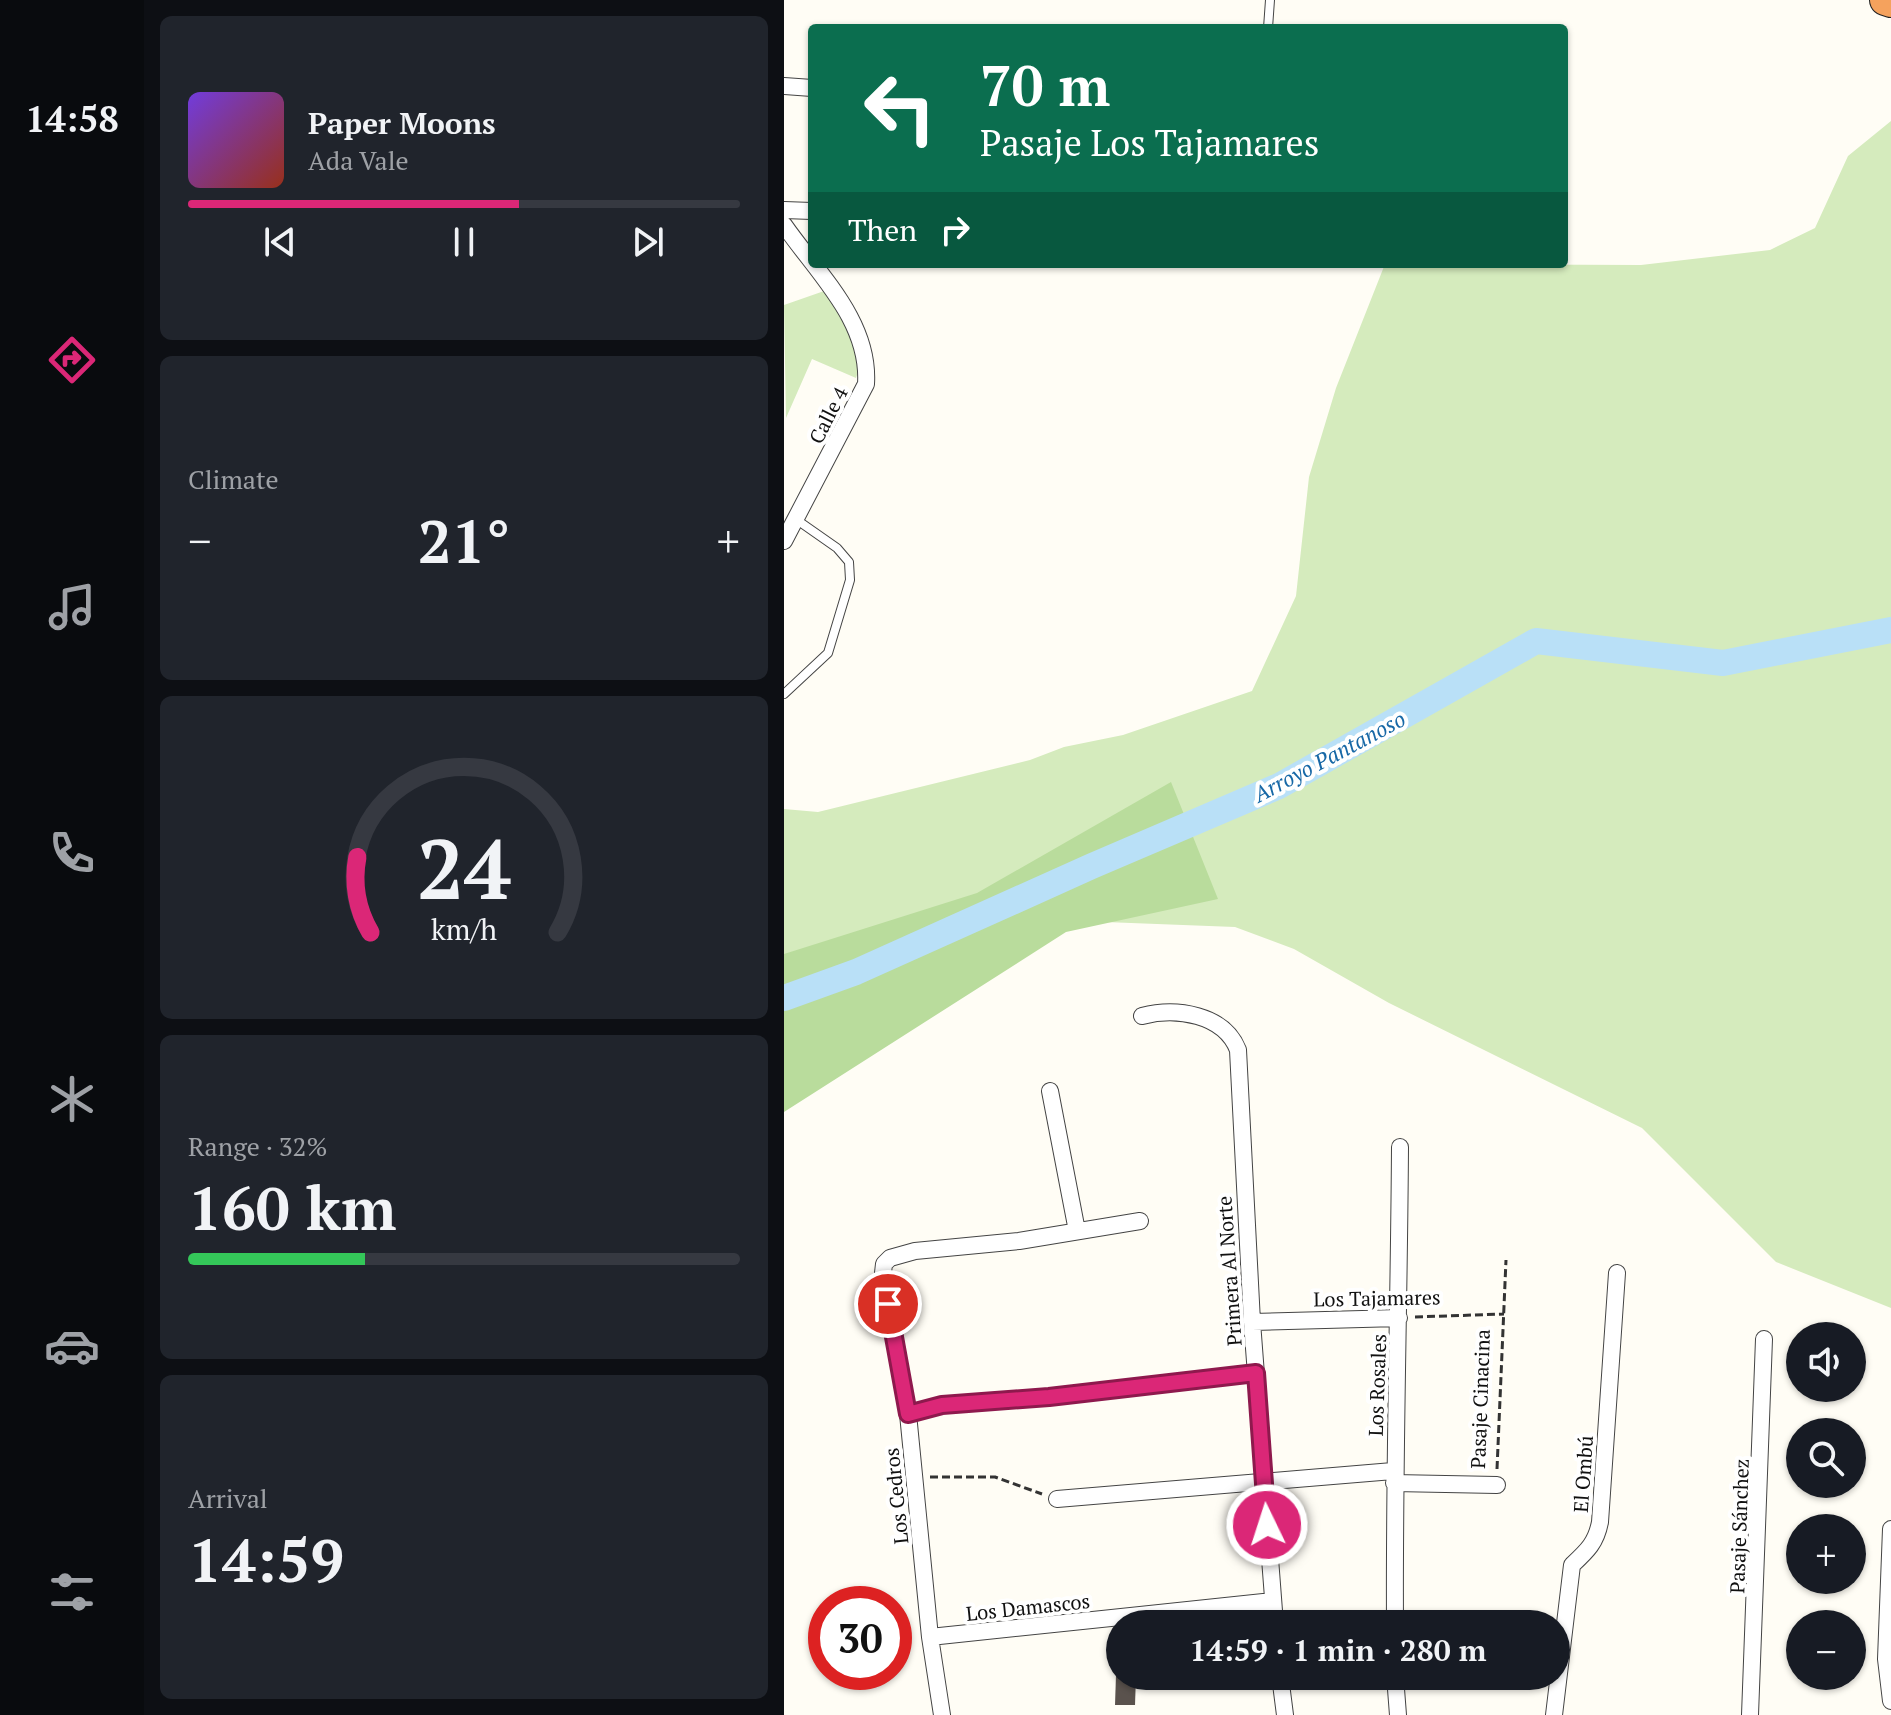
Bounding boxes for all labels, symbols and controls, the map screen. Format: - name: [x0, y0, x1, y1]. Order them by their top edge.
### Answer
- text: 70 m: [980, 48, 1110, 122]
- icon: left: [848, 56, 952, 160]
- text: 14:58: [25, 95, 119, 142]
- text: Paper Moons: [308, 103, 496, 143]
- text: Pasaje Los Tajamares: [980, 119, 1319, 166]
- text: Ada Vale: [308, 143, 409, 177]
- icon: right: [933, 208, 977, 252]
- text: Then: [848, 210, 917, 250]
- icon: previous: [258, 220, 302, 264]
- icon: pause: [442, 220, 486, 264]
- icon: next: [626, 220, 670, 264]
- icon: directions: [44, 332, 100, 388]
- street label: Calle 4: [802, 382, 854, 448]
- text: Climate: [188, 462, 279, 496]
- text: 21°: [418, 501, 510, 580]
- text: −: [188, 511, 211, 570]
- text: +: [717, 511, 740, 570]
- icon: music: [44, 579, 100, 635]
- water label: Arroyo Pantanoso: [1246, 704, 1410, 809]
- text: 24: [417, 813, 511, 923]
- icon: phone: [44, 825, 100, 881]
- text: km/h: [431, 911, 497, 949]
- icon: climate: [44, 1071, 100, 1127]
- text: Range · 32%: [188, 1129, 327, 1163]
- text: 160 km: [188, 1168, 396, 1247]
- street label: Primera Al Norte: [1210, 1195, 1248, 1347]
- pin: [854, 1270, 922, 1338]
- icon: arrive: [866, 1282, 910, 1326]
- street label: Los Tajamares: [1313, 1283, 1441, 1313]
- icon: car: [44, 1318, 100, 1374]
- map controls: [1786, 1322, 1866, 1690]
- button: sound: [1786, 1322, 1866, 1402]
- street label: Pasaje Cinacina: [1464, 1329, 1496, 1469]
- street label: Los Rosales: [1362, 1333, 1392, 1437]
- button: search: [1786, 1418, 1866, 1498]
- street label: El Ombú: [1567, 1435, 1599, 1513]
- street label: Los Cedros: [878, 1447, 914, 1545]
- street label: Pasaje Sánchez: [1723, 1458, 1755, 1594]
- text: Arrival: [188, 1481, 268, 1515]
- position arrow: [1225, 1483, 1309, 1567]
- button: +: [1786, 1514, 1866, 1594]
- text: 14:59: [188, 1520, 344, 1599]
- icon: filters: [44, 1564, 100, 1620]
- speed limit sign: 30: [808, 1586, 912, 1690]
- street label: Los Damascos: [965, 1587, 1091, 1627]
- button: −: [1786, 1610, 1866, 1690]
- text: 14:59 · 1 min · 280 m: [1190, 1630, 1486, 1670]

